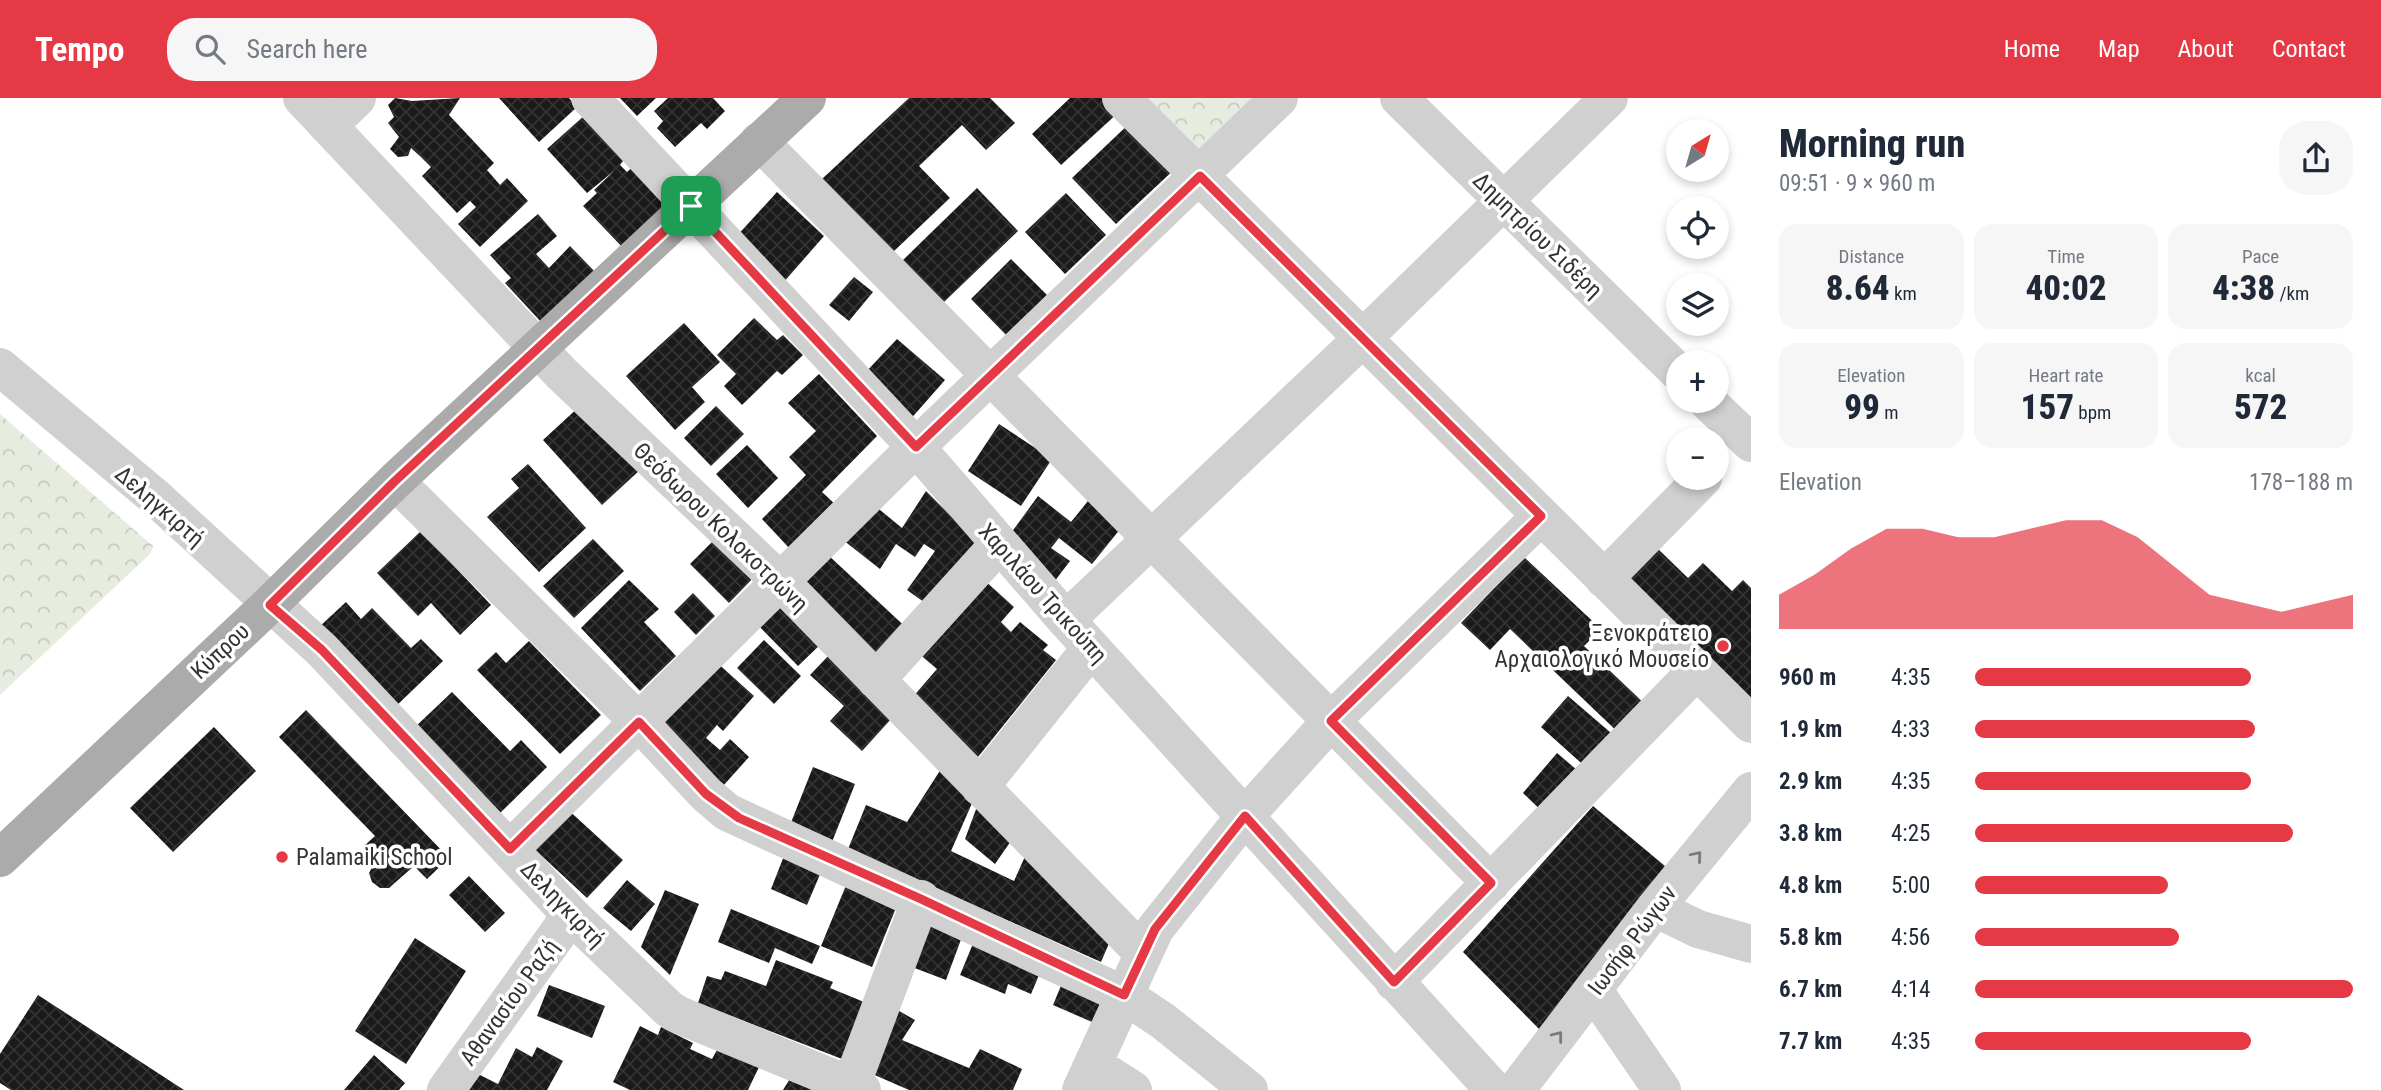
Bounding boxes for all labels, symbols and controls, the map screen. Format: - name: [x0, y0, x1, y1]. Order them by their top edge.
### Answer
- search box: [167, 18, 657, 81]
- text: Tempo: [35, 30, 125, 69]
- icon: search: [191, 30, 229, 68]
- text: Search here: [247, 34, 367, 64]
- text: Home: [2004, 35, 2060, 63]
- text: Map: [2098, 35, 2140, 63]
- text: About: [2178, 35, 2234, 63]
- text: Contact: [2272, 35, 2346, 63]
- north arrow: [1666, 119, 1729, 182]
- map controls: [1666, 119, 1729, 490]
- button: share: [2279, 121, 2353, 195]
- text: Morning run: [1779, 122, 1965, 166]
- street label: Δημητρίου Σιδέρη: [1467, 167, 1608, 304]
- text: 09:51 · 9 × 960 m: [1779, 170, 1935, 197]
- pin: [661, 176, 721, 236]
- icon: arrive: [672, 187, 710, 225]
- button: locate: [1666, 196, 1729, 259]
- text: Distance: [1839, 245, 1904, 268]
- text: Time: [2047, 245, 2085, 268]
- text: Pace: [2242, 245, 2279, 268]
- text: 8.64: [1826, 268, 1890, 309]
- text: 40:02: [2025, 268, 2107, 309]
- text: 4:38: [2212, 268, 2275, 309]
- button: layers: [1666, 273, 1729, 336]
- text: km: [1890, 282, 1917, 305]
- text: /km: [2275, 282, 2309, 305]
- button: +: [1666, 350, 1729, 413]
- text: Elevation: [1837, 364, 1906, 387]
- text: Heart rate: [2028, 364, 2104, 387]
- text: kcal: [2245, 364, 2276, 387]
- text: 99: [1844, 387, 1880, 428]
- text: 157: [2021, 387, 2074, 428]
- text: 572: [2234, 387, 2287, 428]
- text: m: [1880, 401, 1898, 424]
- text: bpm: [2074, 401, 2111, 424]
- button: −: [1666, 427, 1729, 490]
- street label: Θεόδωρου Κολοκοτρώνη: [628, 437, 813, 618]
- street label: Δεληγκιρτή: [110, 460, 210, 552]
- text: Elevation: [1779, 469, 1862, 496]
- text: 178–188 m: [2249, 469, 2353, 496]
- street label: Χαριλάου Τρικούπη: [973, 518, 1112, 669]
- street label: Κύπρου: [186, 618, 255, 685]
- place label: Ξενοκράτειο Αρχαιολογικό Μουσείο: [1495, 620, 1709, 673]
- marker: Ξενοκράτειο Αρχαιολογικό Μουσείο: [1715, 638, 1731, 654]
- text: 960 m: [1779, 664, 1836, 691]
- text: 4:35: [1891, 664, 1930, 691]
- text: 1.9 km: [1779, 716, 1842, 743]
- text: 4:33: [1891, 716, 1930, 743]
- text: 2.9 km: [1779, 768, 1842, 795]
- text: 4:35: [1891, 768, 1930, 795]
- text: 3.8 km: [1779, 820, 1842, 847]
- text: 4:25: [1891, 820, 1930, 847]
- place label: Palamaiki School: [296, 844, 453, 871]
- marker: Palamaiki School: [274, 849, 290, 865]
- one-way arrow: [1689, 852, 1701, 865]
- street label: Δεληγκιρτή: [515, 856, 610, 953]
- text: 4.8 km: [1779, 872, 1842, 899]
- text: 5:00: [1891, 872, 1930, 899]
- street label: Ιωσήφ Ρώγων: [1583, 880, 1682, 1000]
- text: 5.8 km: [1779, 924, 1842, 951]
- text: 4:56: [1891, 924, 1930, 951]
- street label: Αθανασίου Ραζή: [455, 934, 564, 1071]
- text: 6.7 km: [1779, 976, 1842, 1003]
- text: 4:14: [1891, 976, 1930, 1003]
- text: 7.7 km: [1779, 1028, 1842, 1055]
- text: 4:35: [1891, 1028, 1930, 1055]
- one-way arrow: [1550, 1032, 1562, 1045]

